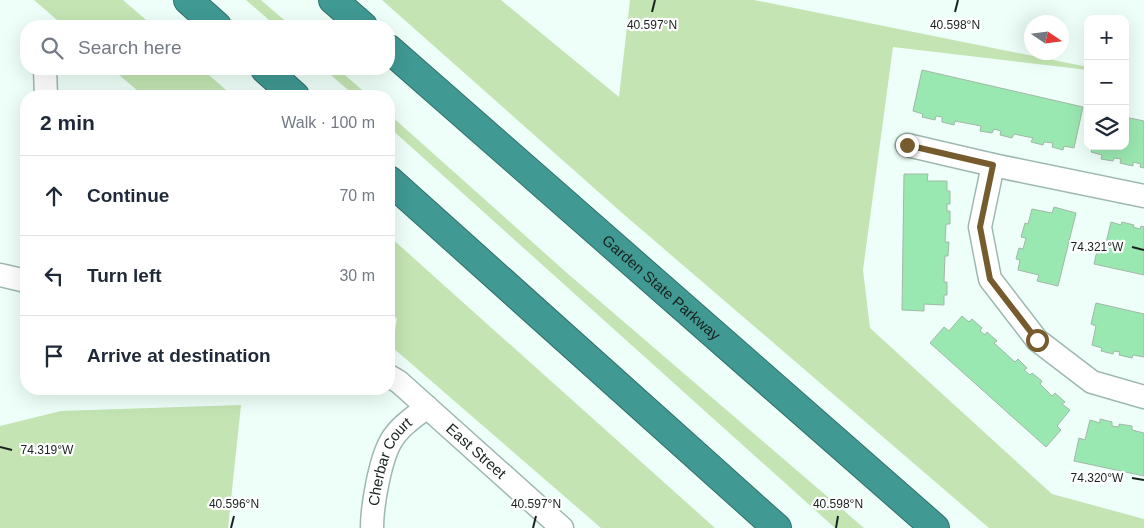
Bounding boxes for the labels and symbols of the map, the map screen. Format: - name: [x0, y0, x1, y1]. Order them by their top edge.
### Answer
- north arrow: [1024, 15, 1069, 60]
- text: 40.597°N: [627, 18, 677, 32]
- text: 40.598°N: [930, 18, 980, 32]
- route end: [896, 134, 919, 157]
- street label: Garden State Parkway: [599, 231, 724, 344]
- text: 74.321°W: [1071, 240, 1124, 254]
- route start: [1026, 329, 1049, 352]
- street label: Cherbar Court: [365, 413, 415, 507]
- street label: East Street: [443, 419, 510, 482]
- text: 74.319°W: [21, 443, 74, 457]
- text: 74.320°W: [1071, 471, 1124, 485]
- text: 40.596°N: [209, 497, 259, 511]
- text: 40.597°N: [511, 497, 561, 511]
- text: 40.598°N: [813, 497, 863, 511]

